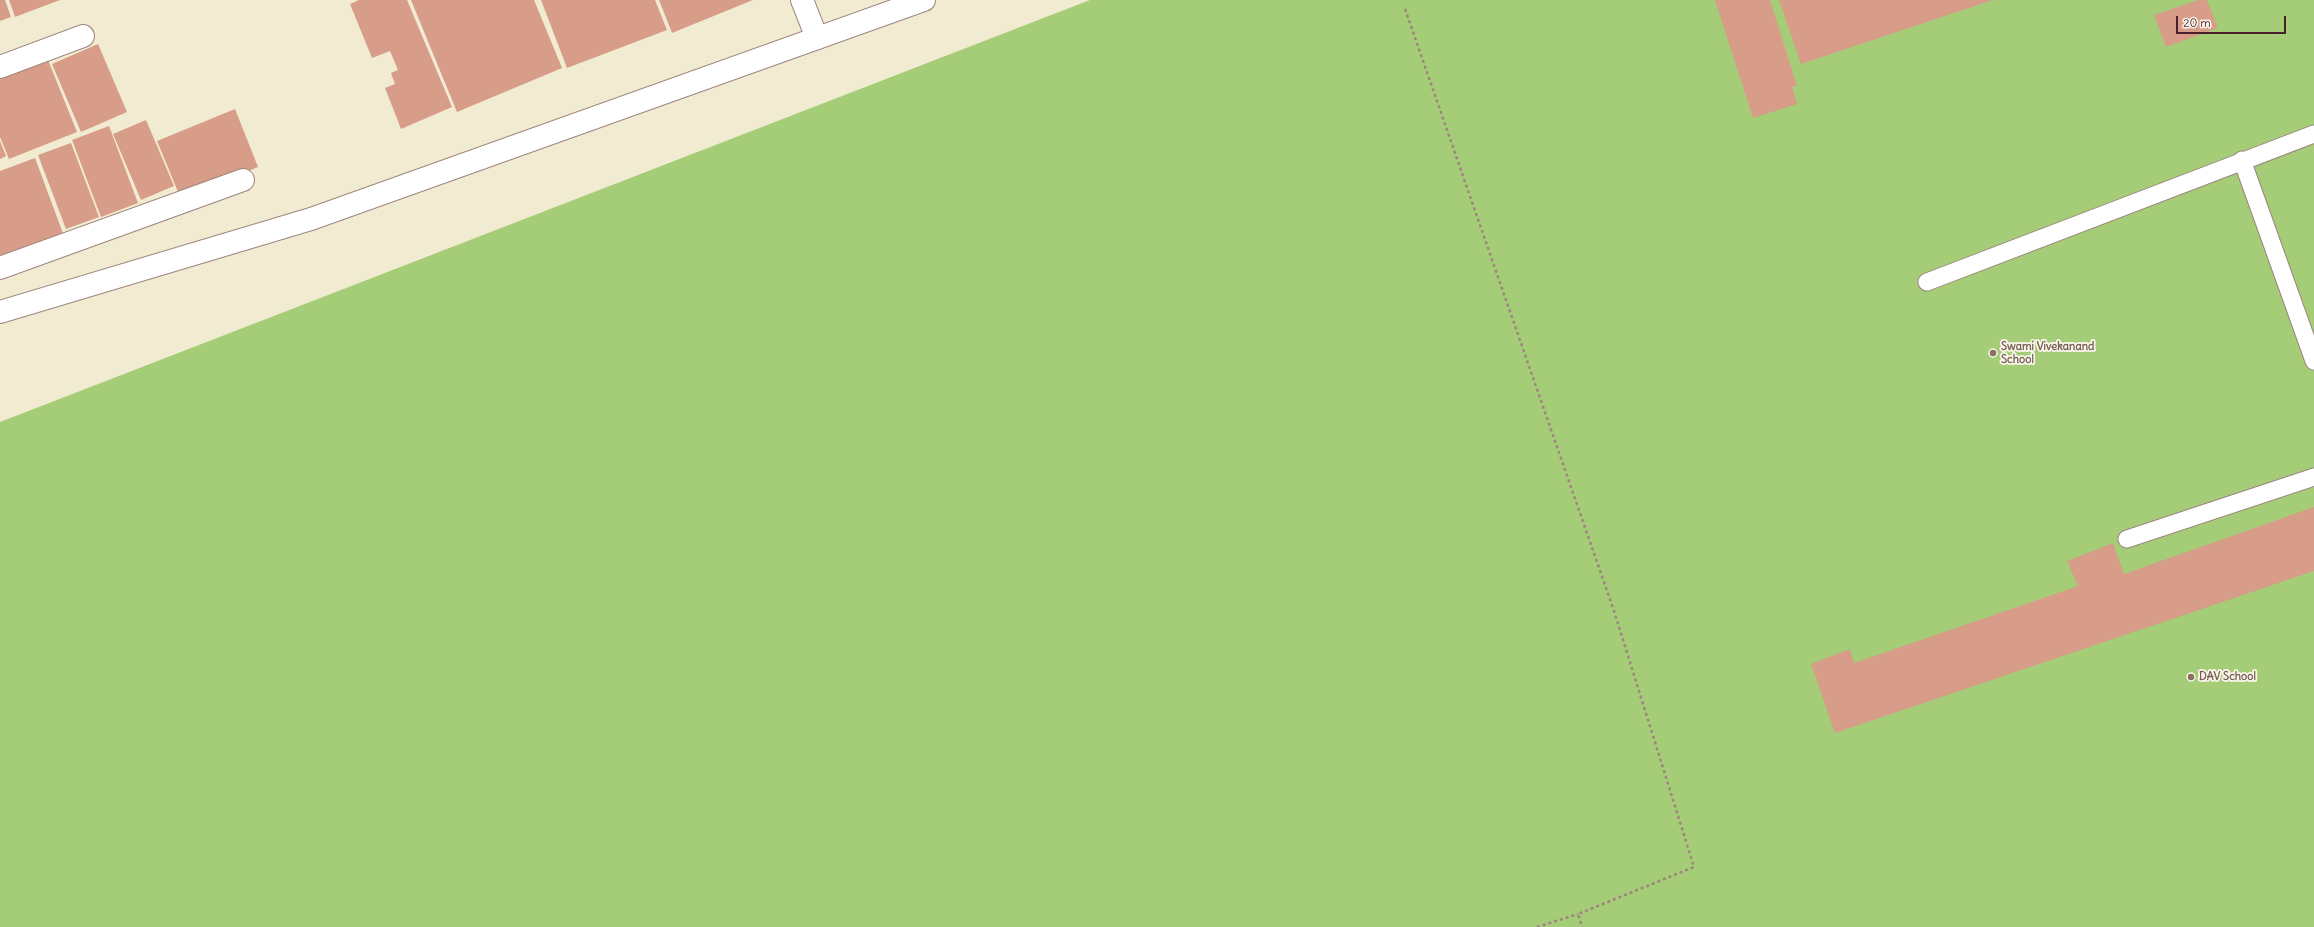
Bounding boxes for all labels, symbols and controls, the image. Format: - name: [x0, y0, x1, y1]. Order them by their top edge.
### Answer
- scale bar: [2178, 8, 2288, 34]
- text: 20 m: [2183, 15, 2211, 30]
- place label: Swami Vivekanand School: [2001, 340, 2095, 366]
- marker: Swami Vivekanand School: [1988, 348, 1998, 358]
- place label: DAV School: [2199, 670, 2256, 684]
- marker: DAV School: [2186, 672, 2196, 682]

